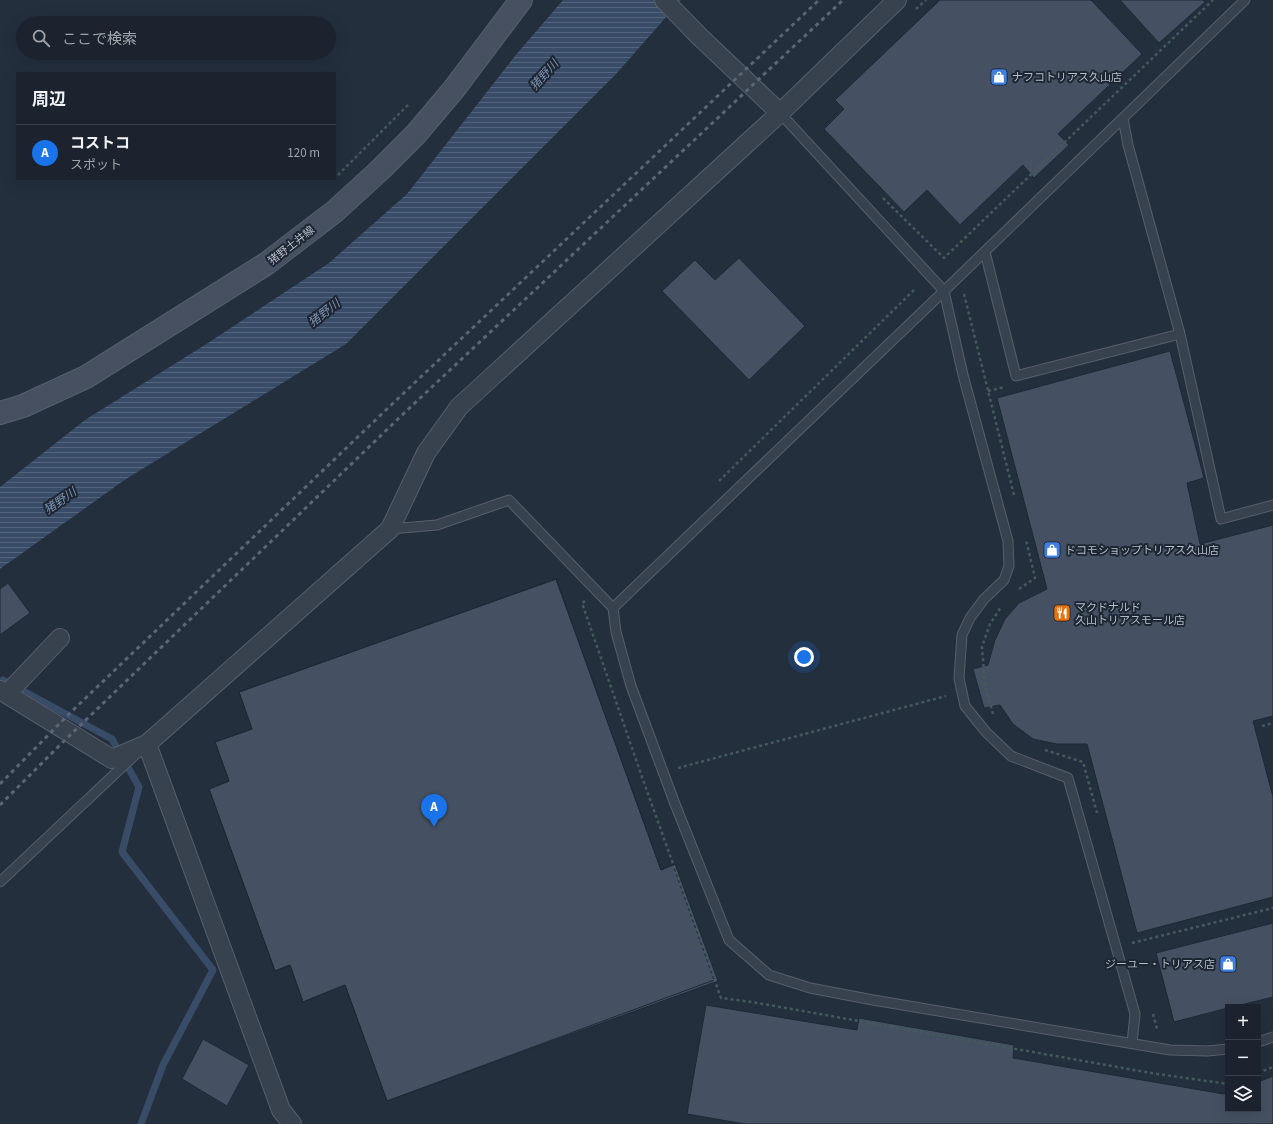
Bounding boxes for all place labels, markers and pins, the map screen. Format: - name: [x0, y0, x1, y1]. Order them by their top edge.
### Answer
- shop icon: ナフコトリアス久山店: [989, 67, 1009, 87]
- place label: ナフコトリアス久山店: [1012, 70, 1122, 85]
- shop icon: ドコモショップトリアス久山店: [1042, 540, 1062, 560]
- place label: ドコモショップトリアス久山店: [1065, 543, 1219, 558]
- place label: マクドナルド 久山トリアスモール店: [1075, 600, 1185, 628]
- restaurant icon: マクドナルド 久山トリアスモール店: [1052, 603, 1072, 623]
- pin: A: [421, 794, 447, 827]
- shop icon: ジーユー・トリアス店: [1218, 954, 1238, 974]
- place label: ジーユー・トリアス店: [1105, 957, 1215, 972]

